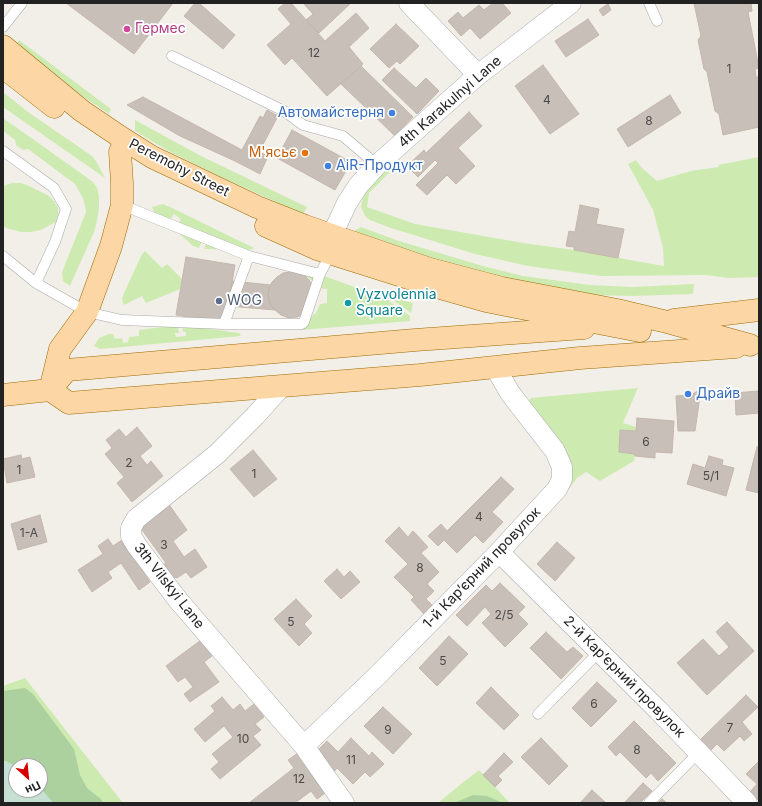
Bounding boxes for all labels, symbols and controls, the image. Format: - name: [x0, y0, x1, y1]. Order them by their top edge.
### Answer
- place label: Гермес: [135, 21, 186, 37]
- marker: Гермес: [122, 24, 132, 34]
- house number: 12: [308, 46, 320, 60]
- street label: 4th Karakulnyi Lane: [395, 53, 505, 151]
- house number: 1: [727, 62, 731, 76]
- house number: 4: [543, 93, 551, 107]
- place label: Автомайстерня: [278, 105, 384, 121]
- marker: Автомайстерня: [387, 108, 397, 118]
- house number: 8: [645, 114, 653, 128]
- street label: Peremohy Street: [126, 135, 232, 201]
- place label: М'ясьє: [249, 145, 297, 161]
- marker: М'ясьє: [300, 148, 310, 158]
- place label: AiR-Продукт: [336, 158, 423, 174]
- marker: AiR-Продукт: [323, 161, 333, 171]
- place label: Vyzvolennia Square: [356, 287, 437, 320]
- place label: WOG: [227, 293, 262, 309]
- marker: WOG: [214, 296, 224, 306]
- marker: Vyzvolennia Square: [343, 298, 353, 308]
- place label: Драйв: [696, 386, 740, 402]
- marker: Драйв: [683, 389, 693, 399]
- house number: 6: [642, 435, 650, 449]
- house number: 2: [125, 456, 133, 470]
- house number: 1: [17, 463, 21, 477]
- house number: 1: [252, 467, 256, 481]
- house number: 5/1: [703, 469, 719, 483]
- street label: 1-й Карʼєрний провулок: [420, 504, 544, 632]
- house number: 4: [475, 510, 483, 524]
- house number: 1-А: [20, 526, 38, 540]
- house number: 3: [160, 538, 168, 552]
- street label: 3th Vilskyi Lane: [130, 540, 208, 632]
- house number: 8: [416, 561, 424, 575]
- house number: 2/5: [495, 608, 513, 622]
- street label: 2-й Карʼєрний провулок: [560, 613, 688, 741]
- house number: 5: [287, 615, 295, 629]
- house number: 5: [439, 654, 447, 668]
- house number: 6: [590, 697, 598, 711]
- house number: 7: [727, 721, 733, 735]
- house number: 9: [384, 723, 392, 737]
- house number: 10: [237, 732, 249, 746]
- house number: 8: [633, 743, 641, 757]
- house number: 11: [346, 753, 356, 767]
- north arrow: [8, 758, 48, 798]
- house number: 12: [293, 772, 305, 786]
- text: Пн: [23, 778, 43, 797]

